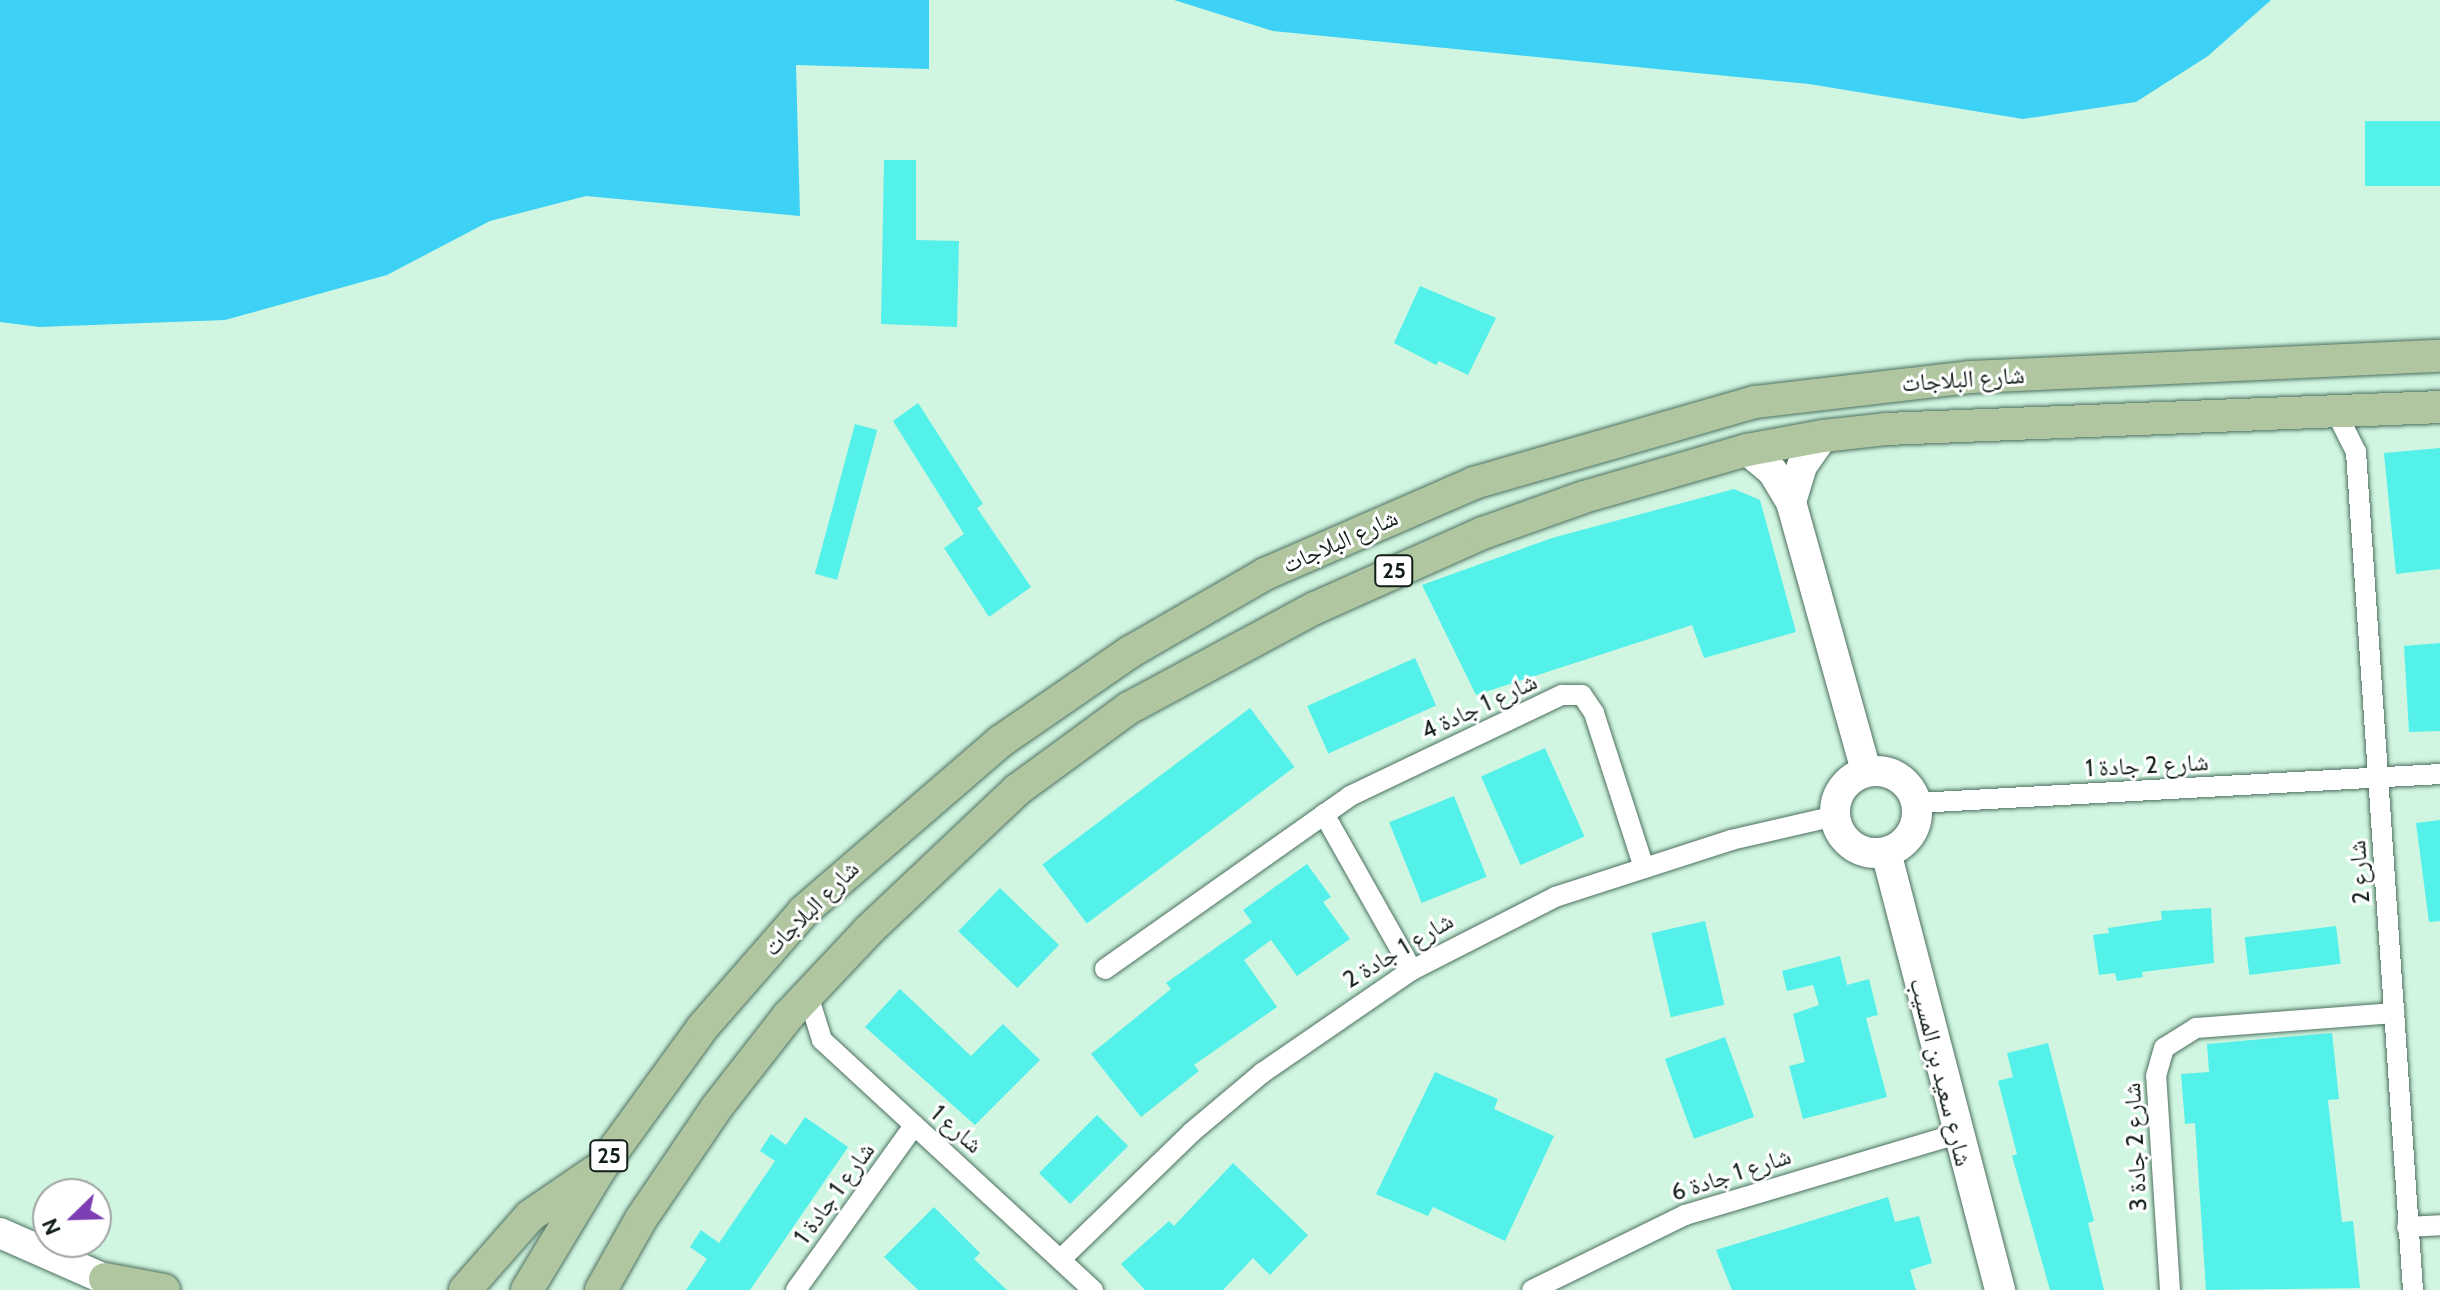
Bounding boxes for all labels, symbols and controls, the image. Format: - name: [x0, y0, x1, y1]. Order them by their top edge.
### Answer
- street label: شارع البلاجات: [1900, 360, 2026, 398]
- street label: شارع البلاجات: [1278, 503, 1402, 579]
- road number: 25: [1374, 553, 1414, 589]
- street label: شارع 1 جادة 4: [1416, 667, 1542, 745]
- street label: شارع 2 جادة 1: [2085, 747, 2209, 783]
- street label: شارع 2: [2342, 839, 2376, 905]
- street label: شارع البلاجات: [757, 854, 865, 962]
- street label: شارع 1 جادة 2: [1338, 906, 1458, 994]
- street label: شارع سعيد بن المسيب: [1904, 975, 1978, 1169]
- street label: شارع 2 جادة 3: [2117, 1082, 2153, 1212]
- street label: شارع 1: [925, 1099, 989, 1159]
- street label: شارع 1 جادة 1: [788, 1137, 880, 1249]
- road number: 25: [589, 1138, 629, 1174]
- street label: شارع 1 جادة 6: [1667, 1141, 1795, 1207]
- north arrow: [32, 1178, 112, 1258]
- text: N: [36, 1214, 67, 1239]

